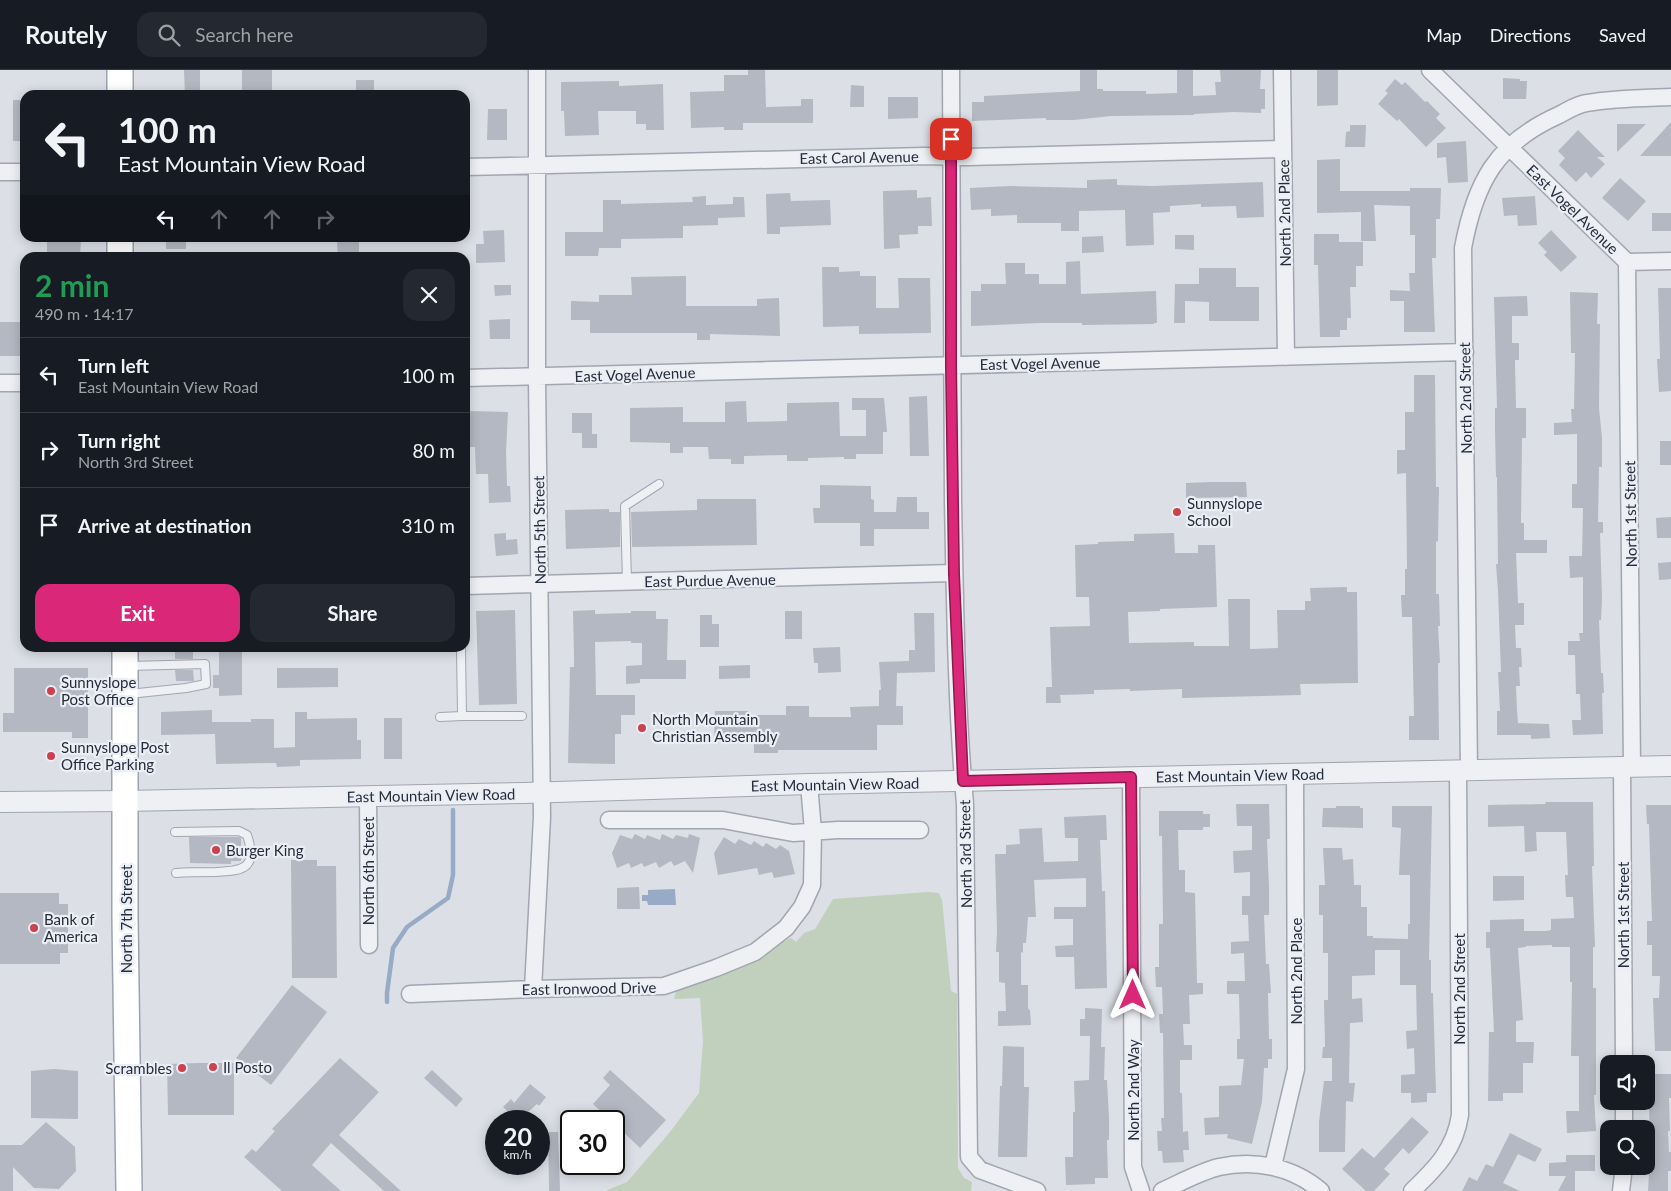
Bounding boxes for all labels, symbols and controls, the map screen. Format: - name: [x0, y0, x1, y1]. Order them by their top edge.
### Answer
- search box: [137, 12, 487, 57]
- text: Routely: [25, 20, 107, 49]
- icon: search: [155, 21, 183, 49]
- text: Search here: [195, 23, 293, 46]
- text: Map: [1426, 24, 1462, 46]
- text: Directions: [1490, 24, 1571, 46]
- text: Saved: [1599, 24, 1646, 46]
- text: 100 m: [118, 108, 217, 150]
- icon: left: [35, 110, 100, 175]
- pin: [930, 118, 972, 160]
- icon: arrive: [937, 125, 965, 153]
- street label: East Carol Avenue: [799, 147, 919, 167]
- text: East Mountain View Road: [118, 150, 366, 177]
- street label: North 2nd Place: [1274, 159, 1294, 267]
- street label: East Vogel Avenue: [1523, 161, 1623, 257]
- icon: left: [152, 205, 180, 233]
- icon: ahead: [205, 205, 233, 233]
- icon: ahead: [258, 205, 286, 233]
- icon: right: [311, 205, 339, 233]
- text: 2 min: [35, 267, 109, 303]
- button: close: [403, 269, 455, 321]
- text: 490 m · 14:17: [35, 304, 134, 323]
- street label: North 2nd Street: [1455, 341, 1475, 454]
- street label: East Vogel Avenue: [979, 353, 1101, 373]
- text: Turn left: [78, 354, 149, 377]
- icon: left: [35, 361, 63, 389]
- street label: East Vogel Avenue: [574, 363, 696, 385]
- text: 100 m: [401, 364, 455, 387]
- text: East Mountain View Road: [78, 377, 258, 396]
- text: Turn right: [78, 429, 160, 452]
- icon: right: [35, 436, 63, 464]
- text: 80 m: [412, 439, 455, 462]
- text: North 3rd Street: [78, 452, 194, 471]
- street label: North 1st Street: [1620, 460, 1640, 567]
- street label: North 5th Street: [529, 475, 549, 584]
- place label: Sunnyslope School: [1187, 494, 1262, 529]
- marker: Sunnyslope School: [1171, 506, 1183, 518]
- icon: arrive: [35, 511, 63, 539]
- text: Arrive at destination: [78, 514, 251, 537]
- text: 310 m: [401, 514, 455, 537]
- street label: East Purdue Avenue: [644, 570, 776, 590]
- button: Exit: [35, 584, 240, 642]
- button: Share: [250, 584, 455, 642]
- place label: Sunnyslope Post Office: [61, 673, 136, 708]
- marker: Sunnyslope Post Office: [45, 685, 57, 697]
- place label: North Mountain Christian Assembly: [652, 710, 778, 745]
- marker: North Mountain Christian Assembly: [636, 722, 648, 734]
- place label: Sunnyslope Post Office Parking: [61, 738, 170, 773]
- marker: Sunnyslope Post Office Parking: [45, 750, 57, 762]
- street label: East Mountain View Road: [1155, 765, 1325, 785]
- street label: East Mountain View Road: [750, 774, 920, 794]
- street label: East Mountain View Road: [346, 785, 516, 805]
- street label: North 3rd Street: [955, 799, 975, 908]
- street label: North 6th Street: [359, 816, 377, 925]
- place label: Burger King: [226, 841, 304, 859]
- marker: Burger King: [210, 844, 222, 856]
- street label: North 1st Street: [1614, 861, 1632, 968]
- street label: North 7th Street: [117, 864, 135, 973]
- place label: Bank of America: [44, 910, 98, 945]
- street label: North 2nd Place: [1287, 917, 1305, 1025]
- marker: Bank of America: [28, 922, 40, 934]
- street label: North 2nd Street: [1450, 933, 1468, 1045]
- position arrow: [1106, 968, 1158, 1020]
- street label: East Ironwood Drive: [522, 978, 656, 998]
- street label: North 2nd Way: [1124, 1039, 1142, 1141]
- map controls: [1600, 1055, 1655, 1175]
- button: sound: [1600, 1055, 1655, 1110]
- place label: Il Posto: [223, 1058, 272, 1076]
- place label: Scrambles: [105, 1059, 172, 1077]
- marker: Il Posto: [207, 1061, 219, 1073]
- marker: Scrambles: [176, 1062, 188, 1074]
- speed limit sign: 30: [560, 1110, 625, 1175]
- button: search: [1600, 1120, 1655, 1175]
- text: 20: [503, 1121, 532, 1151]
- text: km/h: [503, 1147, 532, 1162]

